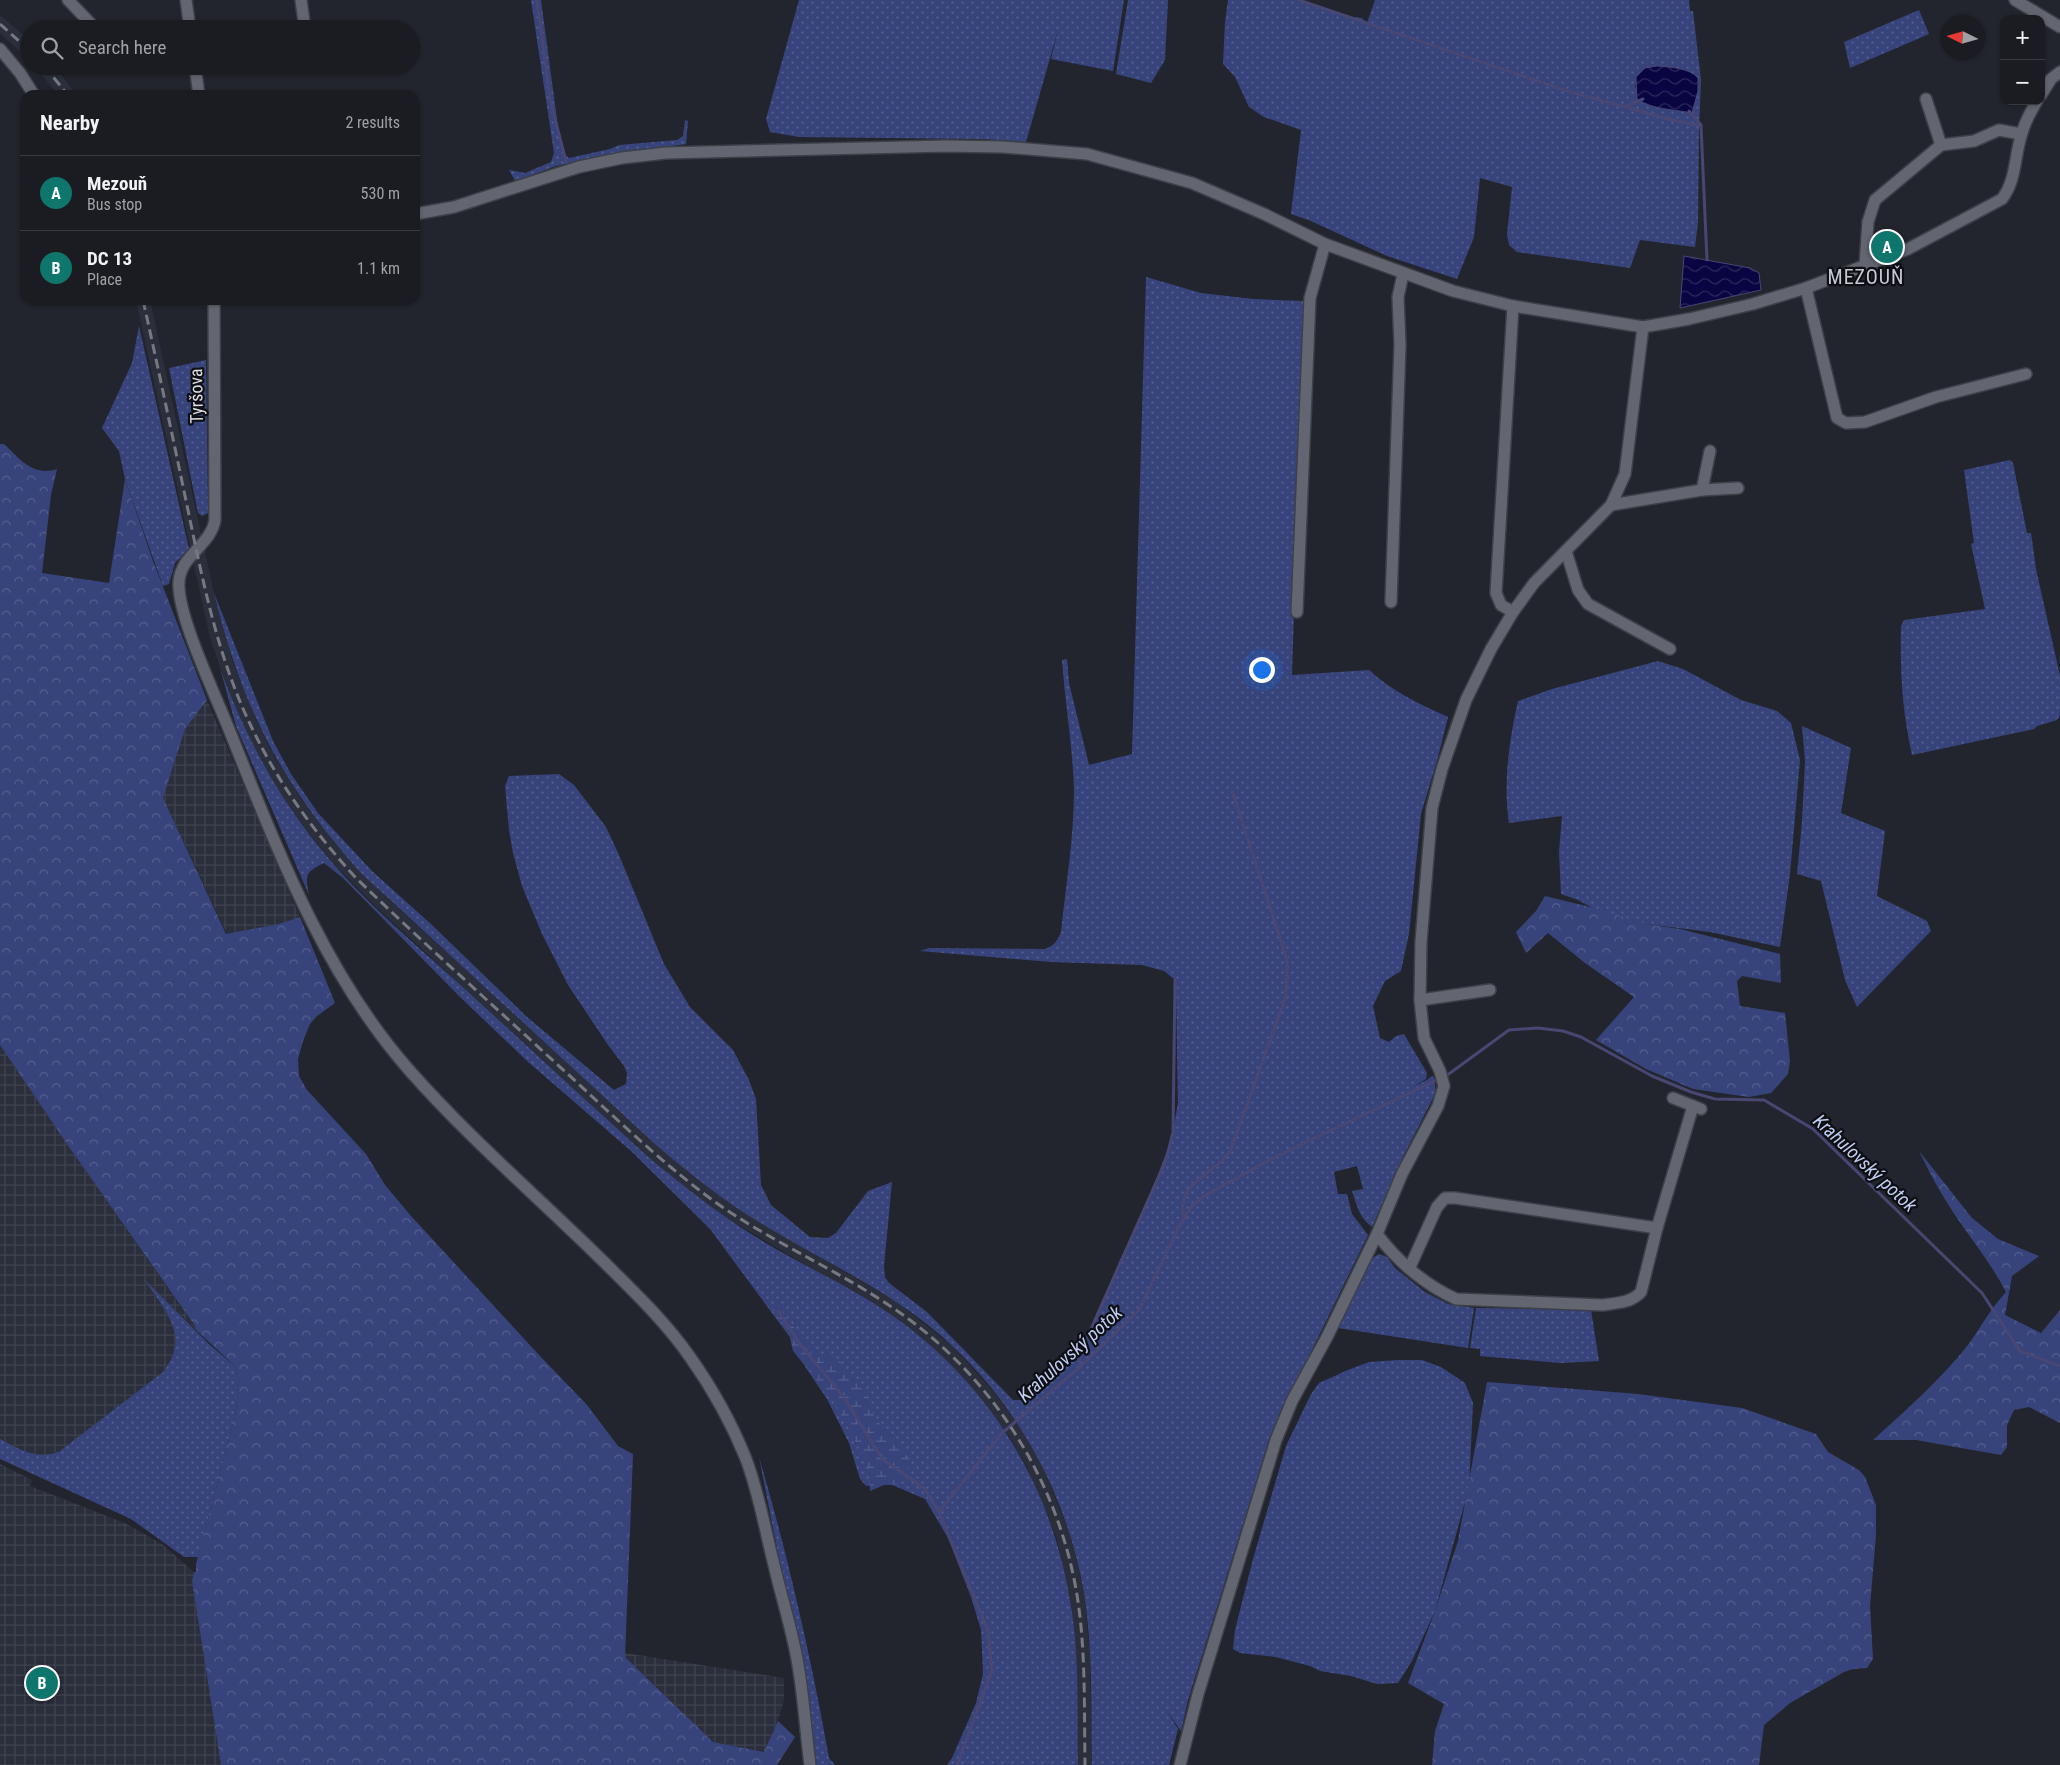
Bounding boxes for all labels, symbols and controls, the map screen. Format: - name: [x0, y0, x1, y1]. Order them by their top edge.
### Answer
- north arrow: [1940, 15, 1985, 60]
- map controls: [2000, 15, 2045, 105]
- button: +: [2000, 15, 2045, 60]
- search box: [20, 20, 420, 75]
- icon: search: [38, 34, 66, 62]
- text: Search here: [78, 36, 166, 59]
- button: −: [2000, 60, 2045, 105]
- text: Nearby: [40, 111, 99, 135]
- text: 2 results: [345, 113, 400, 132]
- text: Mezouň: [87, 172, 147, 195]
- text: A: [51, 184, 61, 203]
- text: 530 m: [361, 184, 400, 203]
- text: Bus stop: [87, 195, 142, 214]
- pin: A: [1871, 228, 1903, 266]
- text: DC 13: [87, 247, 132, 270]
- text: B: [52, 259, 60, 278]
- text: 1.1 km: [357, 259, 400, 278]
- district label: MEZOUŇ: [1828, 265, 1904, 289]
- text: Place: [87, 270, 122, 289]
- street label: Tyršova: [185, 368, 207, 424]
- your location: [1249, 657, 1275, 683]
- water label: Krahulovský potok: [1809, 1109, 1922, 1217]
- water label: Krahulovský potok: [1013, 1300, 1128, 1407]
- pin: B: [26, 1664, 58, 1702]

